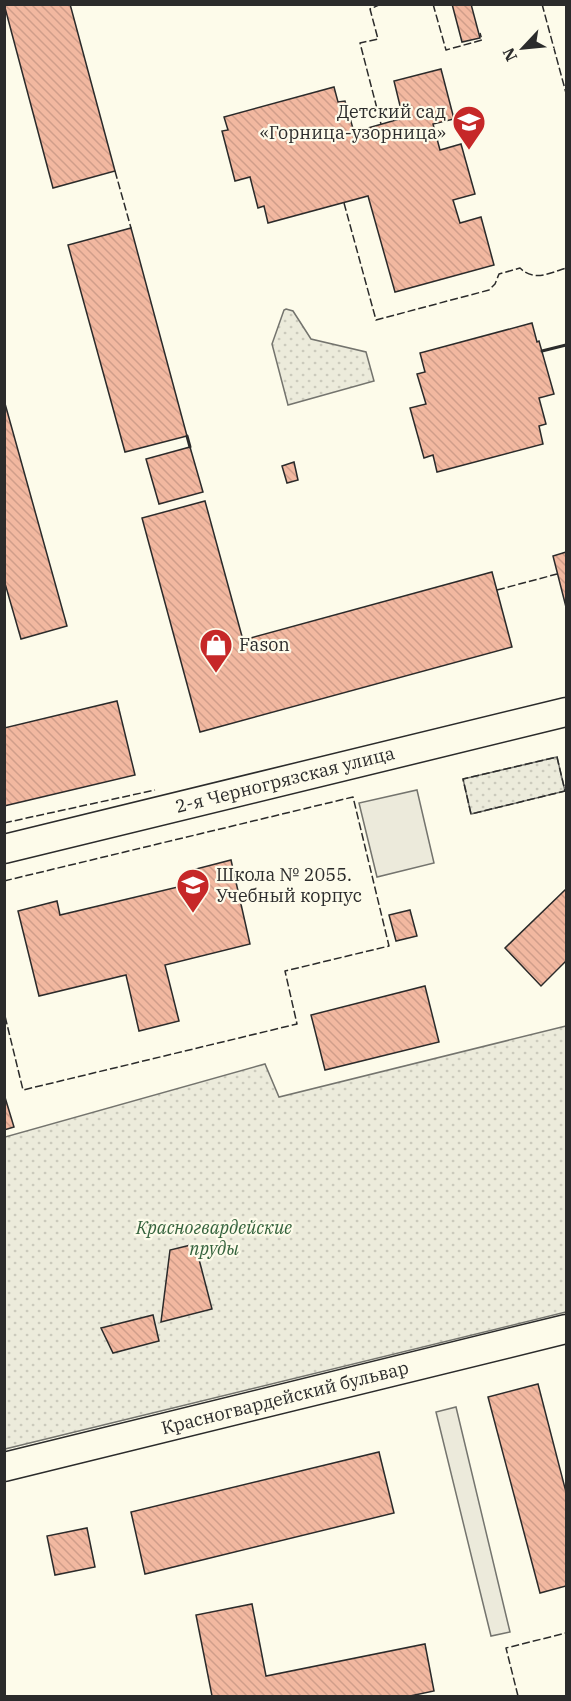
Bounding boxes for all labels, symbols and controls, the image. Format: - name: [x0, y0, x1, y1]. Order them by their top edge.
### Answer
- north arrow: [493, 18, 553, 78]
- text: N: [498, 45, 521, 65]
- place label: Детский сад «Горница-узорница»: [260, 100, 446, 144]
- school or university icon: Детский сад «Горница-узорница»: [451, 104, 487, 151]
- shop icon: Fason: [198, 627, 234, 674]
- place label: Fason: [239, 633, 290, 656]
- street label: 2-я Черногрязская улица: [173, 741, 397, 818]
- place label: Школа № 2055. Учебный корпус: [216, 863, 362, 907]
- school or university icon: Школа № 2055. Учебный корпус: [175, 867, 211, 914]
- park label: Красногвардейские пруды: [135, 1216, 292, 1260]
- street label: Красногвардейский бульвар: [159, 1356, 411, 1439]

